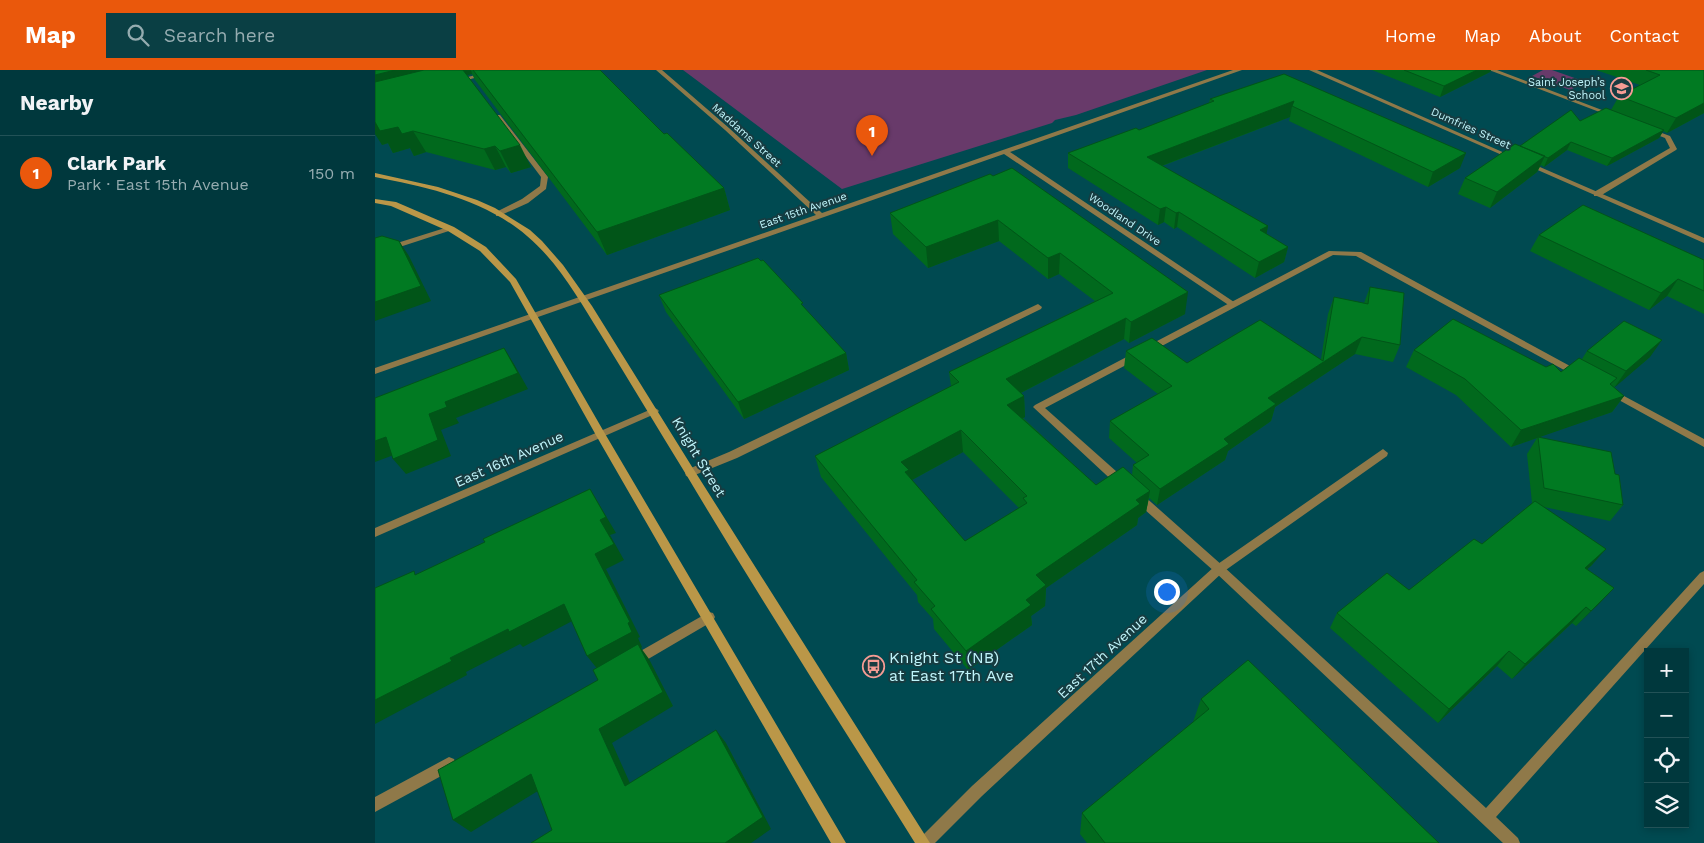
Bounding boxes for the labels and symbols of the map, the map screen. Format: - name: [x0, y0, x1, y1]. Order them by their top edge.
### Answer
- place label: Saint Joseph’s School: [1528, 76, 1606, 102]
- school or university icon: Saint Joseph’s School: [1609, 76, 1633, 100]
- street label: Maddams Street: [709, 101, 784, 170]
- street label: Dumfries Street: [1429, 105, 1513, 152]
- pin: 1: [856, 115, 888, 156]
- street label: East 15th Avenue: [758, 189, 849, 232]
- street label: Woodland Drive: [1086, 190, 1163, 248]
- street label: Knight Street: [669, 414, 729, 500]
- street label: East 16th Avenue: [452, 428, 566, 490]
- your location: [1154, 579, 1180, 605]
- street label: East 17th Avenue: [1054, 611, 1150, 701]
- place label: Knight St (NB) at East 17th Ave: [889, 648, 1014, 685]
- bus stop icon: Knight St (NB) at East 17th Ave: [861, 654, 885, 678]

